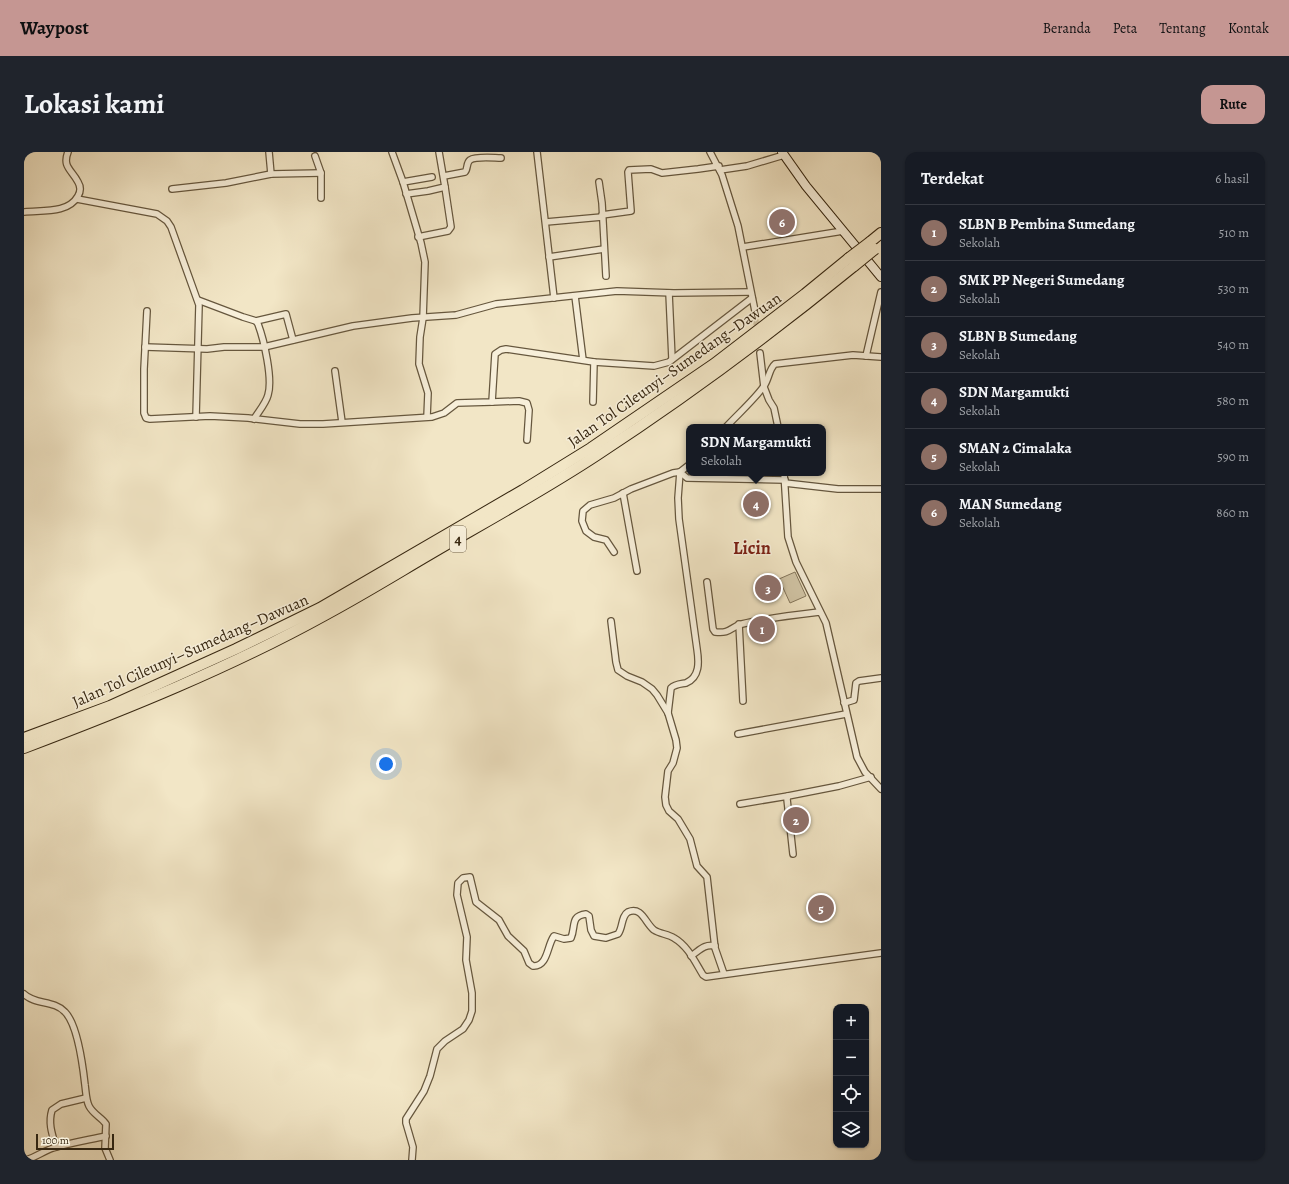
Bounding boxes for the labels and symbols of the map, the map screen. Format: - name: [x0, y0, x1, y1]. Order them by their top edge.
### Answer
- pin: 6: [769, 207, 795, 237]
- street label: Jalan Tol Cileunyi–Sumedang–Dawuan: [563, 287, 786, 452]
- pin: 4: [743, 489, 769, 519]
- road number: 4: [450, 526, 466, 552]
- district label: Licin: [733, 536, 771, 560]
- pin: 3: [755, 573, 781, 603]
- street label: Jalan Tol Cileunyi–Sumedang–Dawuan: [69, 589, 312, 713]
- pin: 1: [749, 614, 775, 644]
- your location: [376, 754, 396, 774]
- pin: 2: [783, 805, 809, 835]
- pin: 5: [808, 893, 834, 923]
- scale bar: [36, 1132, 114, 1151]

